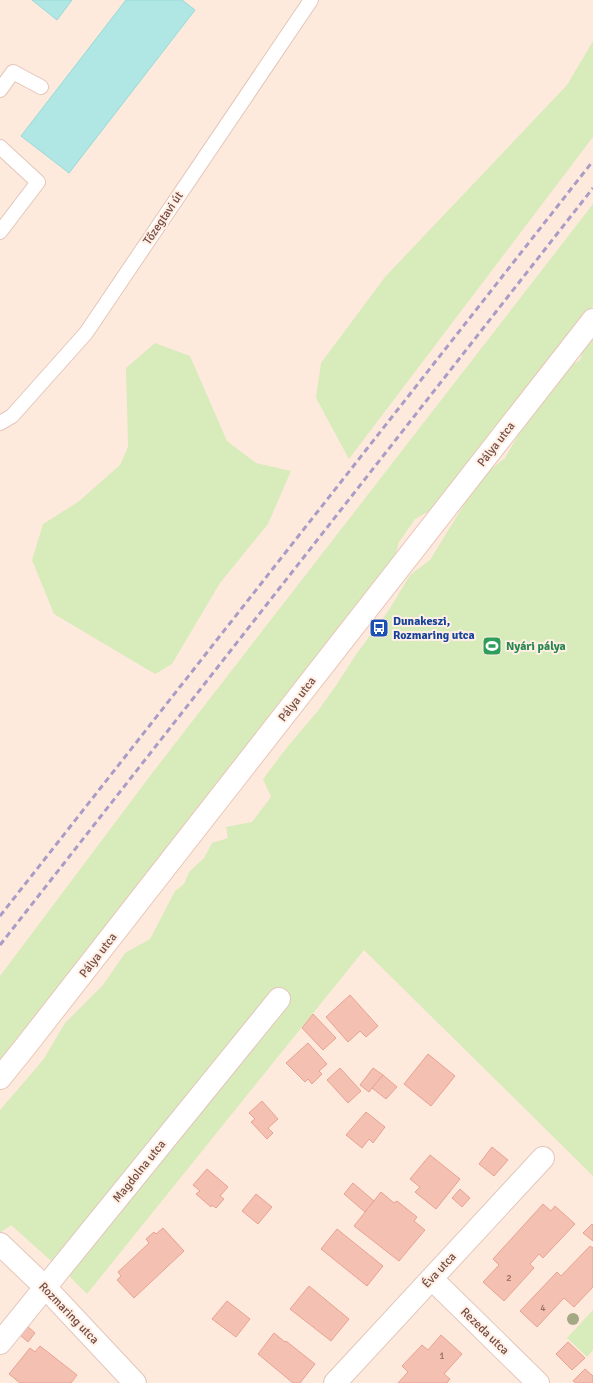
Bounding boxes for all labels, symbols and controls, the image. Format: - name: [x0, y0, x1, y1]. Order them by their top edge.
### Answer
- street label: Tőzegtavi út: [140, 189, 187, 248]
- street label: Pálya utca: [474, 419, 518, 470]
- place label: Dunakeszi, Rozmaring utca: [393, 614, 475, 643]
- bus stop icon: Dunakeszi, Rozmaring utca: [368, 617, 390, 639]
- sports icon: Nyári pálya: [481, 635, 503, 657]
- place label: Nyári pálya: [506, 639, 566, 654]
- street label: Pálya utca: [275, 674, 319, 725]
- street label: Pálya utca: [76, 930, 120, 981]
- street label: Magdolna utca: [110, 1137, 169, 1206]
- street label: Éva utca: [419, 1249, 460, 1291]
- house number: 2: [506, 1272, 512, 1284]
- street label: Rozmaring utca: [35, 1279, 102, 1347]
- house number: 4: [540, 1302, 546, 1314]
- street label: Rezeda utca: [457, 1305, 512, 1358]
- house number: 1: [439, 1350, 445, 1362]

